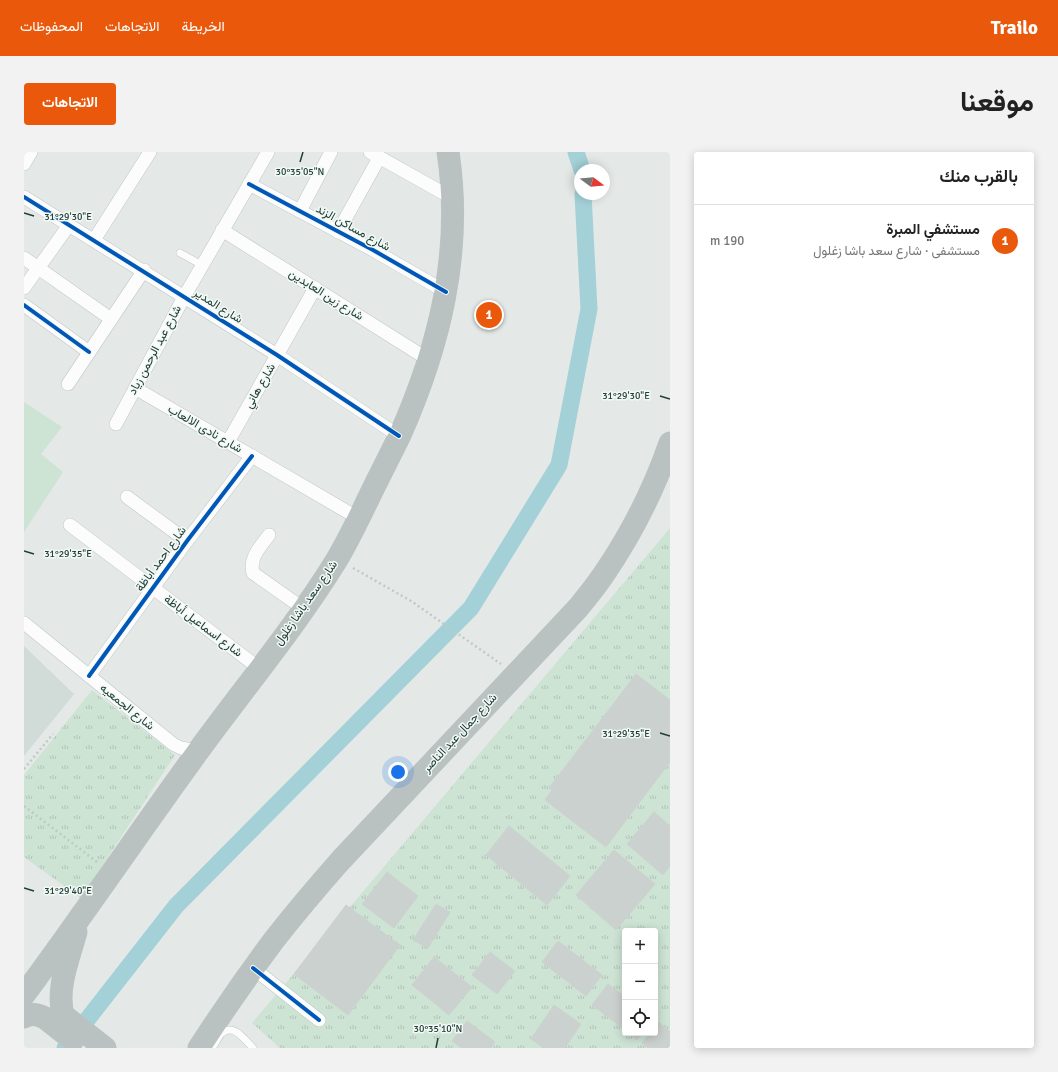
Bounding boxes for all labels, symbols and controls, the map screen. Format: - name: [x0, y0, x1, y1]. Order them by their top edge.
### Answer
- text: Trailo: [991, 16, 1038, 40]
- text: المحفوظات: [20, 18, 83, 35]
- text: الاتجاهات: [105, 18, 159, 35]
- text: الخريطة: [181, 18, 225, 35]
- button: الاتجاهات: [24, 83, 116, 125]
- text: موقعنا: [960, 85, 1034, 119]
- north arrow: [574, 164, 610, 200]
- text: 30°35'05"N: [276, 166, 324, 178]
- text: بالقرب منك: [940, 166, 1018, 187]
- street label: شارع مساكن الزند: [313, 201, 393, 256]
- text: 31°29'30"E: [44, 211, 92, 223]
- text: مستشفي المبرة: [886, 220, 980, 238]
- text: 190 m: [710, 233, 744, 249]
- text: 1: [1001, 233, 1009, 249]
- text: مستشفى · شارع سعد باشا زغلول: [813, 243, 980, 259]
- street label: شارع زين العابدين: [285, 266, 366, 325]
- street label: شارع المدير: [189, 285, 245, 328]
- pin: 1: [476, 300, 502, 330]
- street label: شارع عبد الرحمن زياد: [125, 303, 186, 398]
- street label: شارع هاني: [241, 361, 281, 412]
- text: 31°29'30"E: [602, 390, 650, 402]
- street label: شارع نادى الالعاب: [164, 402, 245, 457]
- street label: شارع احمد أباظة: [132, 523, 191, 595]
- text: 31°29'35"E: [44, 548, 92, 560]
- street label: شارع سعد باشا زغلول: [271, 558, 342, 649]
- street label: شارع اسماعيل أباظة: [160, 592, 245, 661]
- street label: شارع الجمعيه: [96, 681, 157, 734]
- street label: شارع جمال عبد الناصر: [419, 690, 501, 777]
- text: 31°29'35"E: [602, 728, 650, 740]
- your location: [388, 762, 408, 782]
- text: 31°29'40"E: [44, 885, 92, 897]
- map controls: [622, 928, 658, 1036]
- button: +: [622, 928, 658, 964]
- button: −: [622, 964, 658, 1000]
- button: locate: [622, 1000, 658, 1036]
- text: 30°35'10"N: [414, 1023, 462, 1035]

